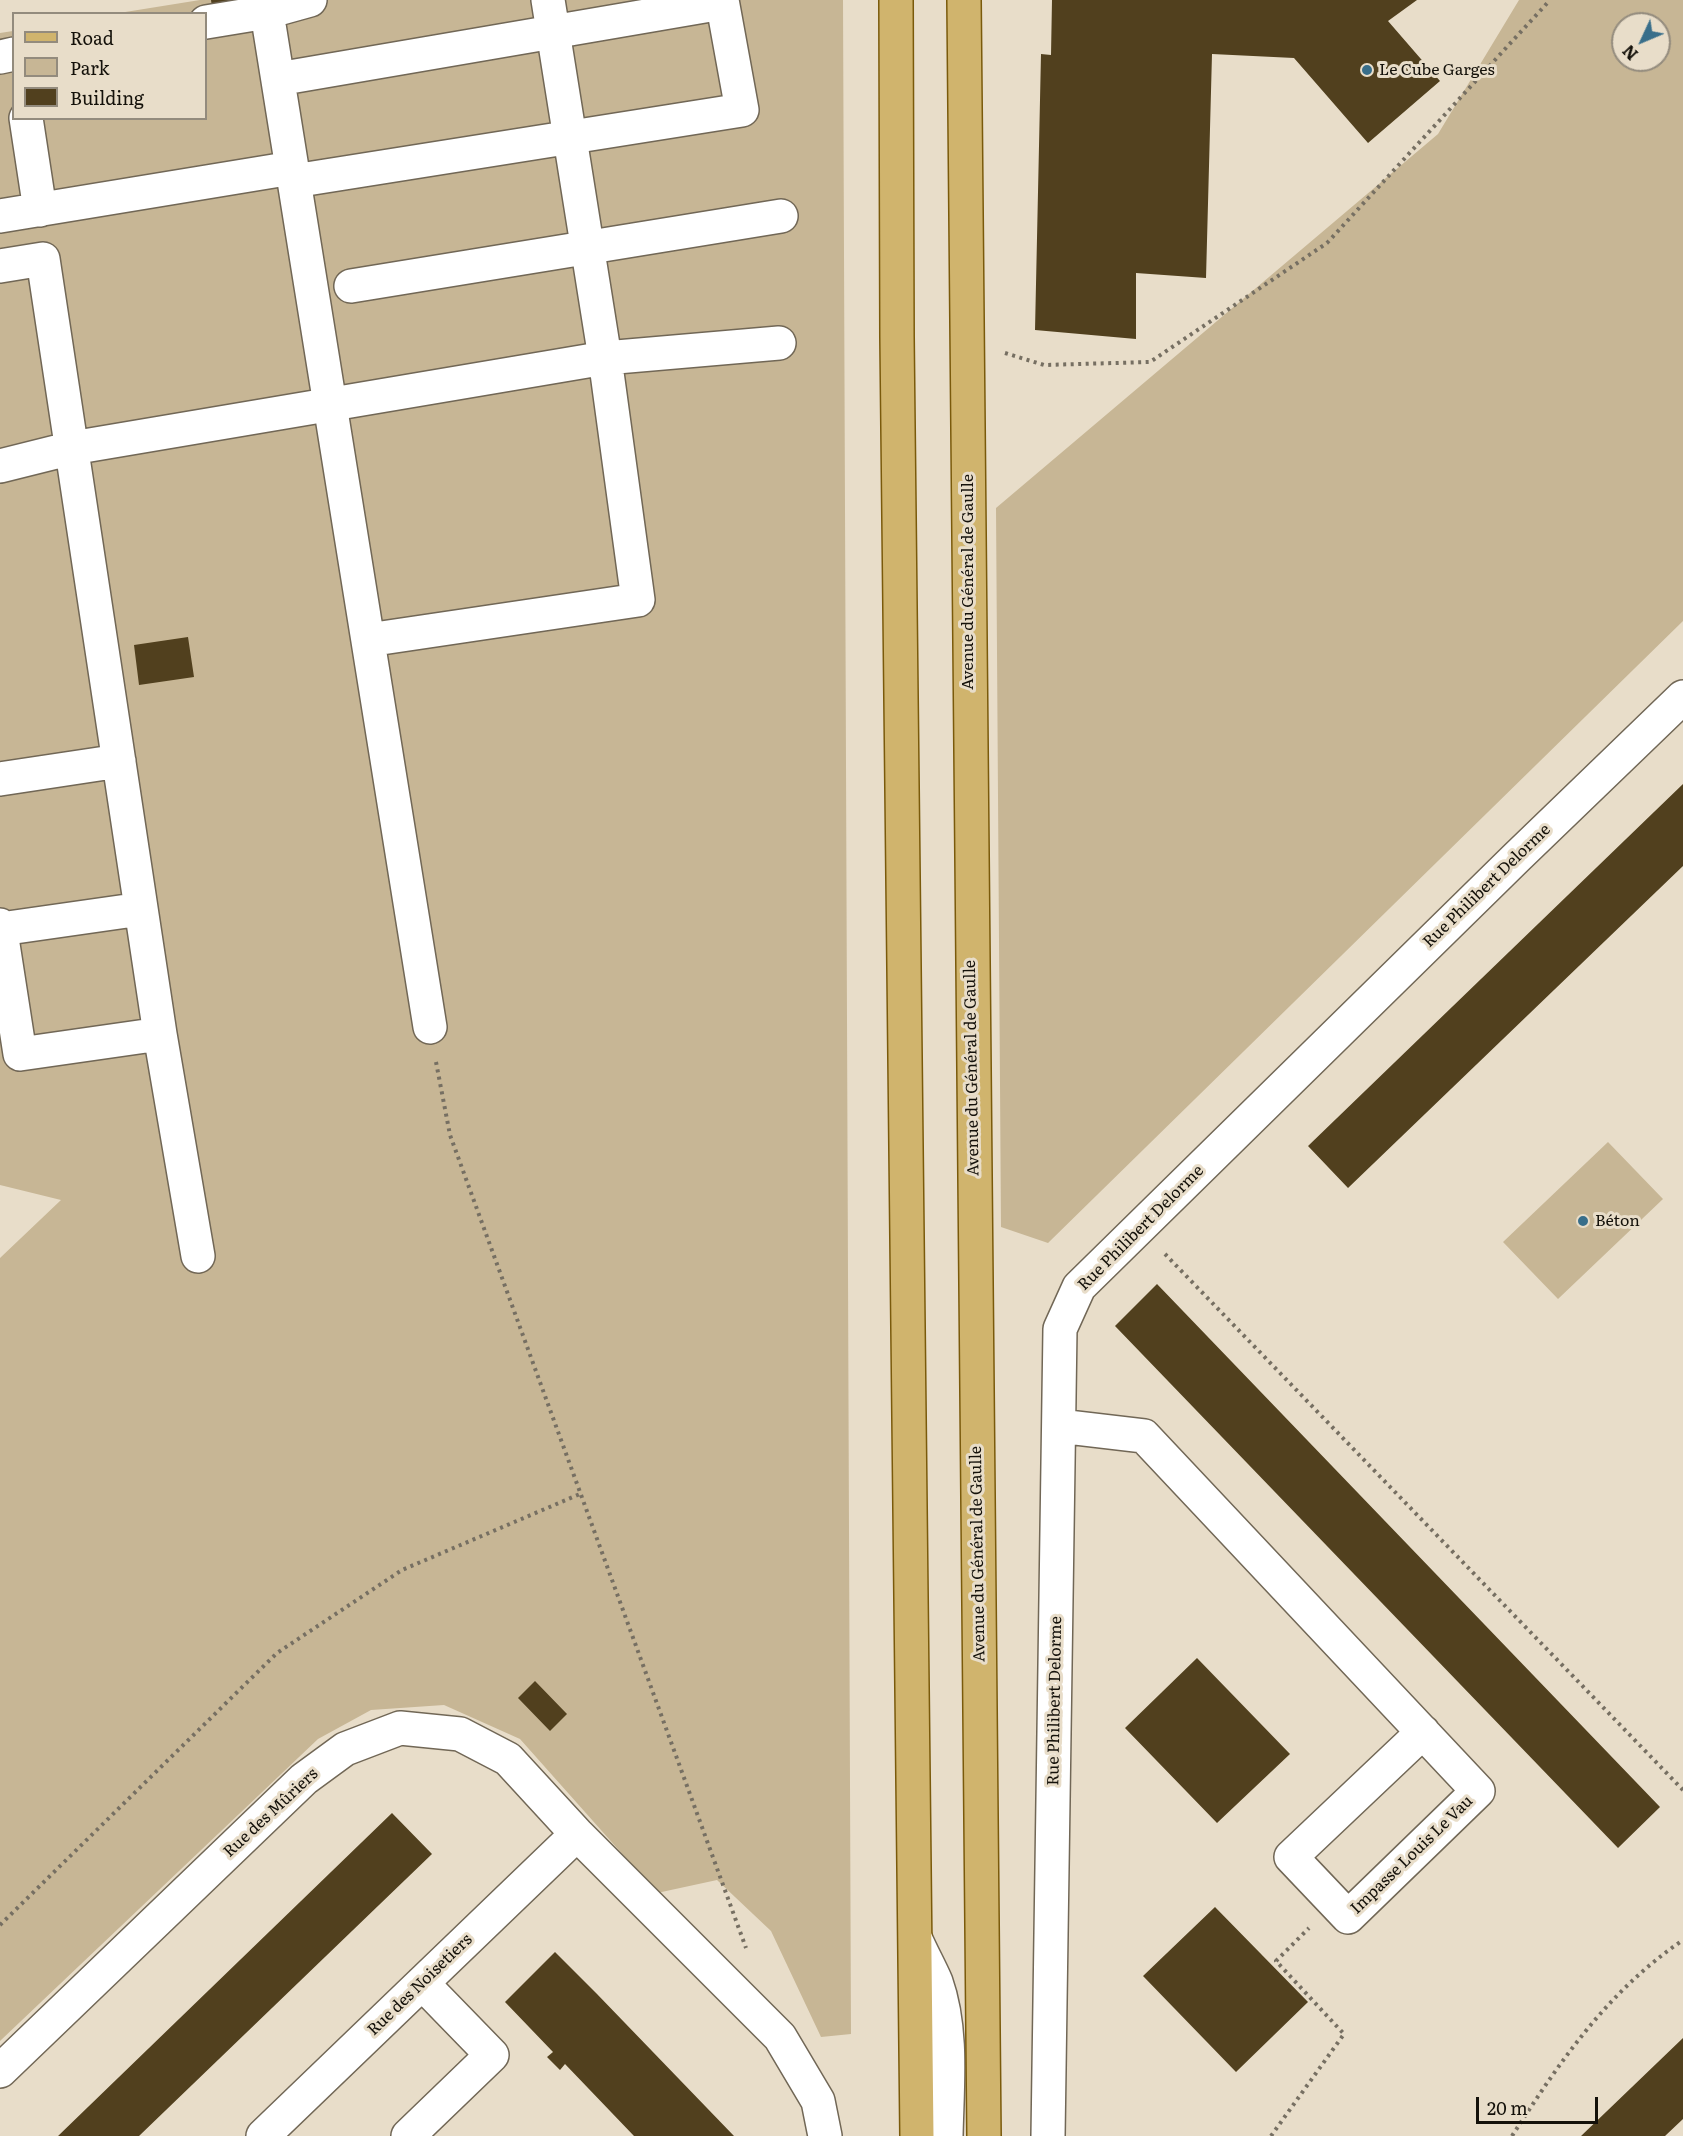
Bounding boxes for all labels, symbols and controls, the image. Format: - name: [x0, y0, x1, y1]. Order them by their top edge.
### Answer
- legend: [12, 12, 207, 120]
- north arrow: [1611, 12, 1671, 72]
- text: Road: [70, 24, 114, 51]
- text: N: [1616, 40, 1643, 66]
- text: Park: [70, 54, 109, 81]
- place label: Le Cube Garges: [1379, 60, 1495, 80]
- marker: Le Cube Garges: [1360, 63, 1374, 77]
- text: Building: [70, 84, 144, 111]
- street label: Avenue du Général de Gaulle: [958, 474, 978, 690]
- street label: Rue Philibert Delorme: [1419, 820, 1555, 952]
- street label: Avenue du Général de Gaulle: [961, 960, 983, 1176]
- street label: Rue Philibert Delorme: [1074, 1161, 1208, 1295]
- place label: Béton: [1595, 1211, 1640, 1231]
- marker: Béton: [1576, 1214, 1590, 1228]
- street label: Avenue du Général de Gaulle: [967, 1446, 989, 1662]
- street label: Rue Philibert Delorme: [1044, 1616, 1066, 1786]
- street label: Rue des Mûriers: [220, 1764, 322, 1862]
- street label: Impasse Louis Le Vau: [1347, 1792, 1477, 1918]
- street label: Rue des Noisetiers: [364, 1930, 476, 2040]
- scale bar: [1479, 2085, 1600, 2123]
- text: 20 m: [1487, 2094, 1528, 2121]

